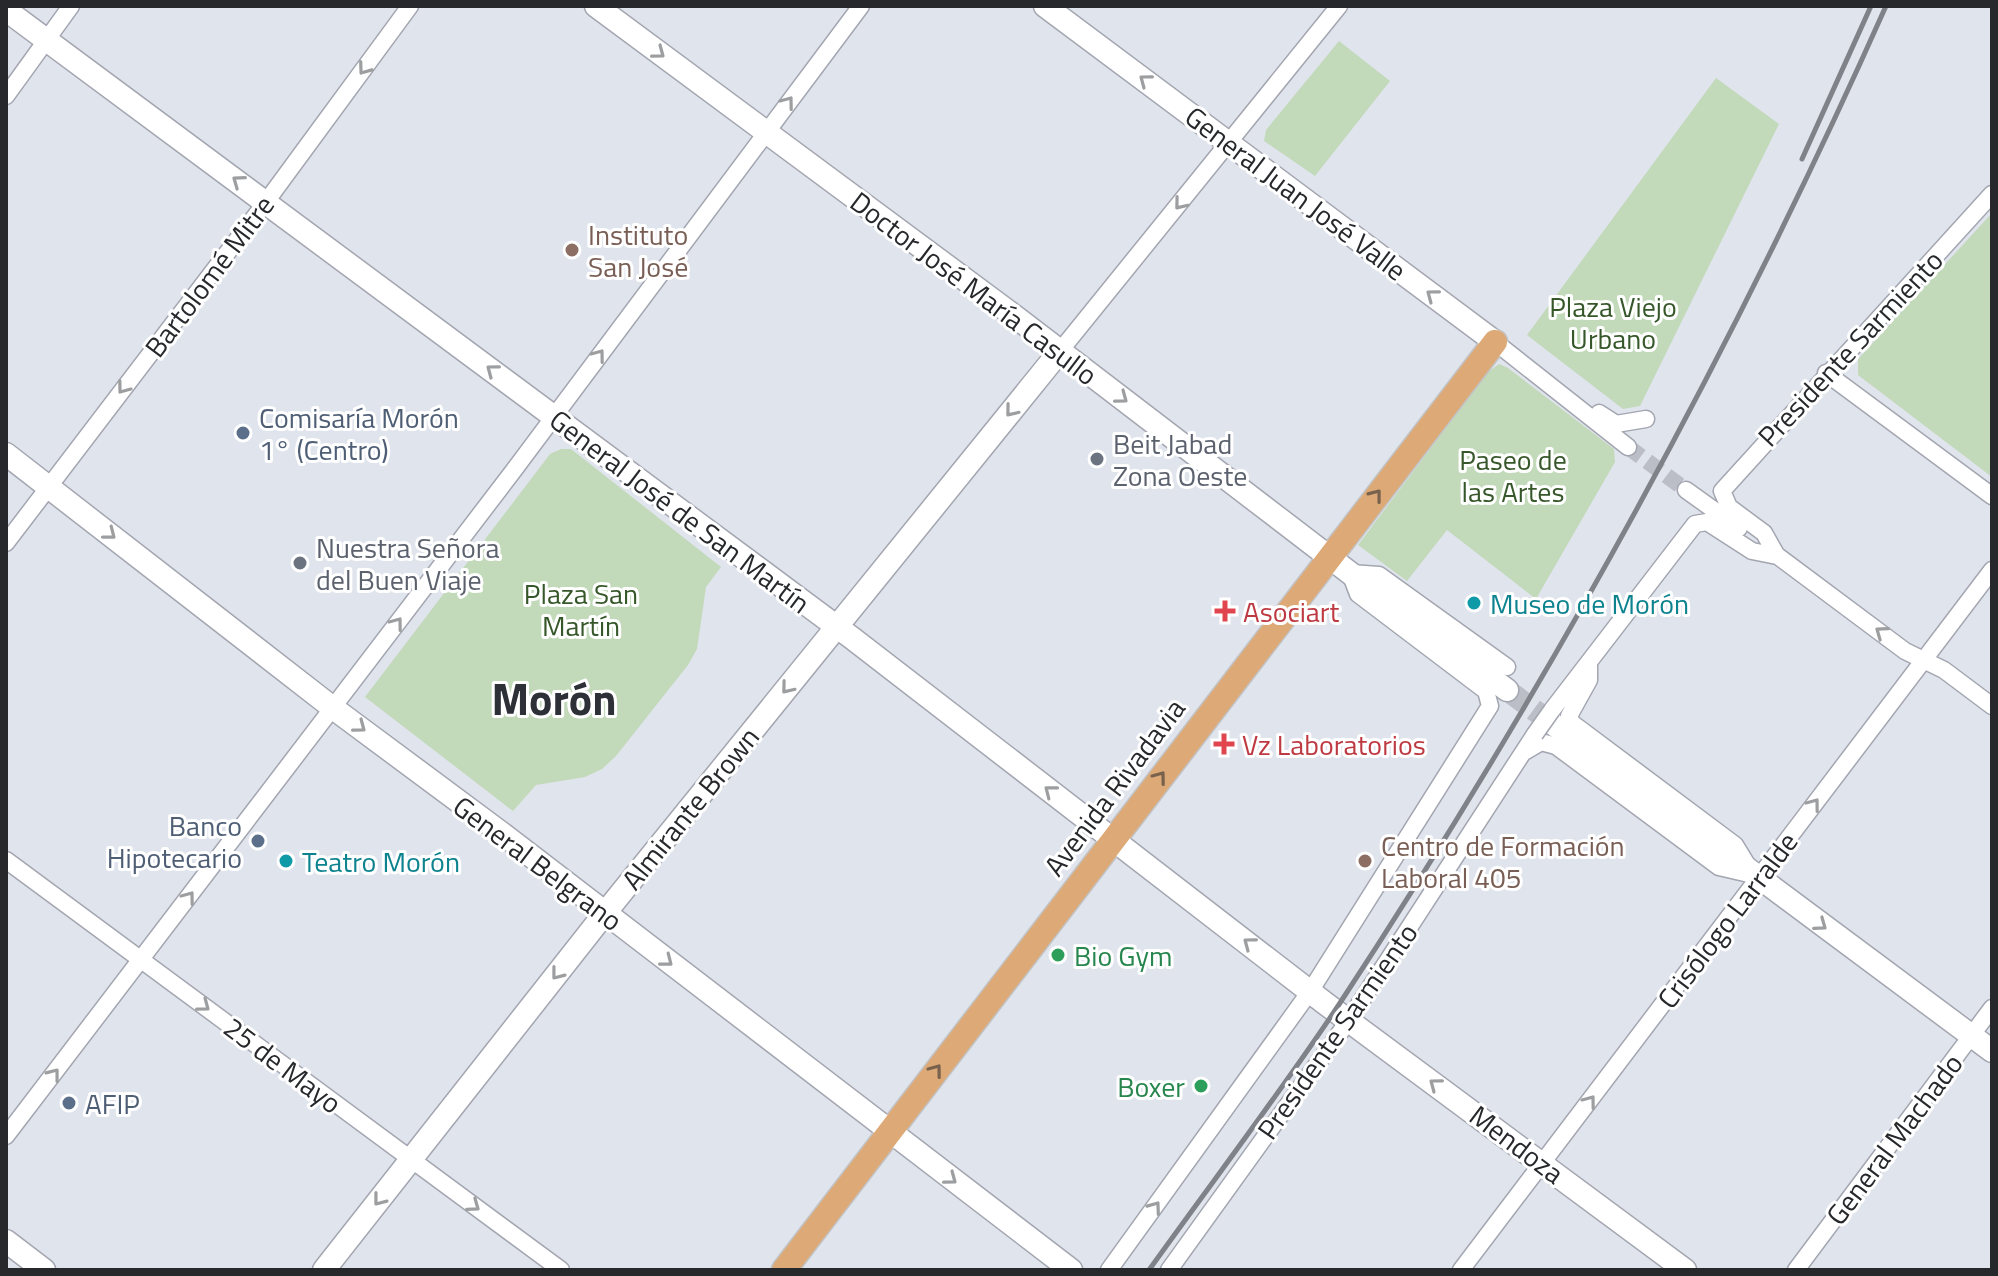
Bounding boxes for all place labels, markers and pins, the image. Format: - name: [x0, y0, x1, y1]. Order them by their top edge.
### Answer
- place label: Instituto San José: [588, 213, 688, 288]
- marker: Instituto San José: [563, 241, 581, 259]
- place label: Comisaría Morón 1° (Centro): [259, 396, 459, 471]
- place label: Beit Jabad Zona Oeste: [1113, 422, 1247, 497]
- marker: Comisaría Morón 1° (Centro): [234, 424, 252, 442]
- marker: Beit Jabad Zona Oeste: [1088, 450, 1106, 468]
- place label: Nuestra Señora del Buen Viaje: [316, 526, 500, 601]
- marker: Nuestra Señora del Buen Viaje: [291, 554, 309, 572]
- place label: Museo de Morón: [1490, 582, 1689, 625]
- place label: Asociart: [1243, 590, 1340, 633]
- marker: Museo de Morón: [1465, 594, 1483, 612]
- marker: Asociart: [1214, 600, 1236, 622]
- place label: Vz Laboratorios: [1242, 723, 1426, 766]
- marker: Vz Laboratorios: [1213, 733, 1235, 755]
- place label: Banco Hipotecario: [107, 804, 242, 879]
- place label: Centro de Formación Laboral 405: [1381, 824, 1625, 899]
- marker: Banco Hipotecario: [249, 832, 267, 850]
- place label: Teatro Morón: [302, 840, 460, 883]
- marker: Teatro Morón: [277, 852, 295, 870]
- marker: Centro de Formación Laboral 405: [1356, 852, 1374, 870]
- place label: Bio Gym: [1074, 934, 1172, 977]
- marker: Bio Gym: [1049, 946, 1067, 964]
- place label: Boxer: [1117, 1065, 1185, 1108]
- marker: Boxer: [1192, 1077, 1210, 1095]
- place label: AFIP: [85, 1082, 140, 1125]
- marker: AFIP: [60, 1094, 78, 1112]

